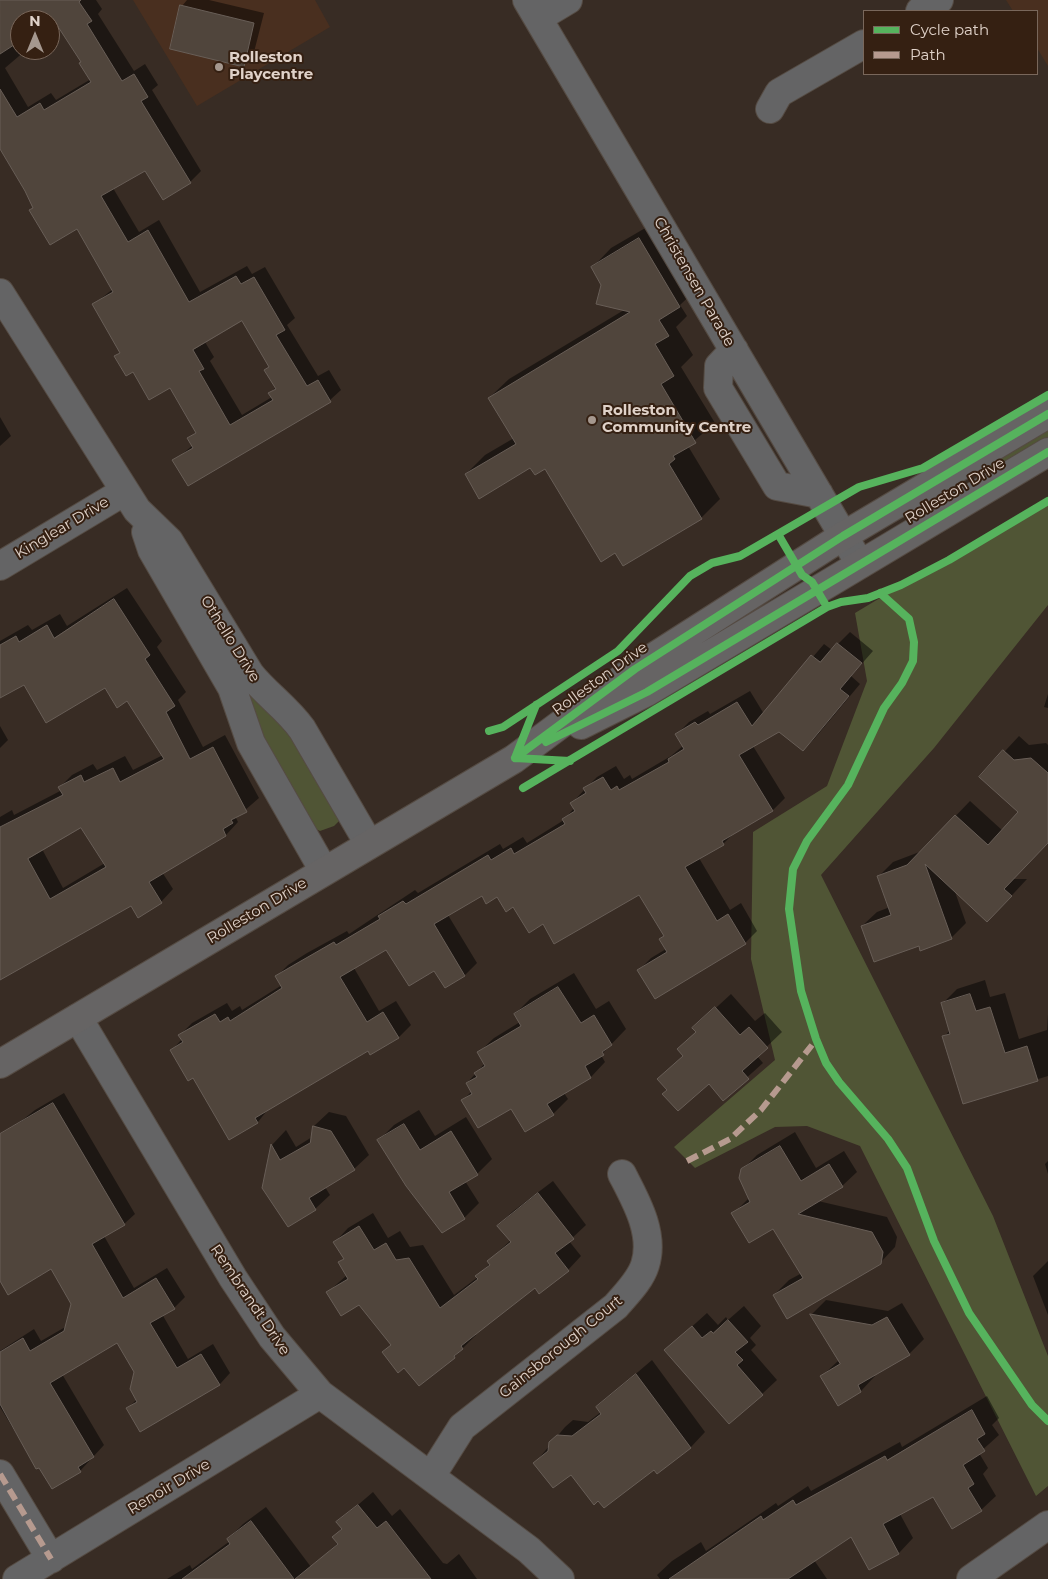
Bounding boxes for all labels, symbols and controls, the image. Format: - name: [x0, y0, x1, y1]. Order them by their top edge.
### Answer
- north arrow: [10, 10, 60, 60]
- legend: [863, 10, 1038, 75]
- text: N: [29, 12, 41, 30]
- text: Cycle path: [910, 20, 989, 39]
- text: Path: [910, 45, 946, 64]
- place label: Rolleston Playcentre: [229, 49, 313, 84]
- marker: Rolleston Playcentre: [213, 61, 225, 73]
- street label: Christensen Parade: [650, 214, 738, 350]
- place label: Rolleston Community Centre: [602, 402, 751, 437]
- marker: Rolleston Community Centre: [586, 414, 598, 426]
- street label: Rolleston Drive: [902, 454, 1008, 528]
- street label: Kinglear Drive: [12, 493, 112, 563]
- street label: Othello Drive: [196, 592, 264, 686]
- street label: Rolleston Drive: [549, 638, 651, 720]
- street label: Rolleston Drive: [204, 874, 310, 948]
- street label: Rembrandt Drive: [206, 1241, 294, 1359]
- street label: Gainsborough Court: [496, 1292, 626, 1402]
- street label: Renoir Drive: [125, 1455, 213, 1519]

